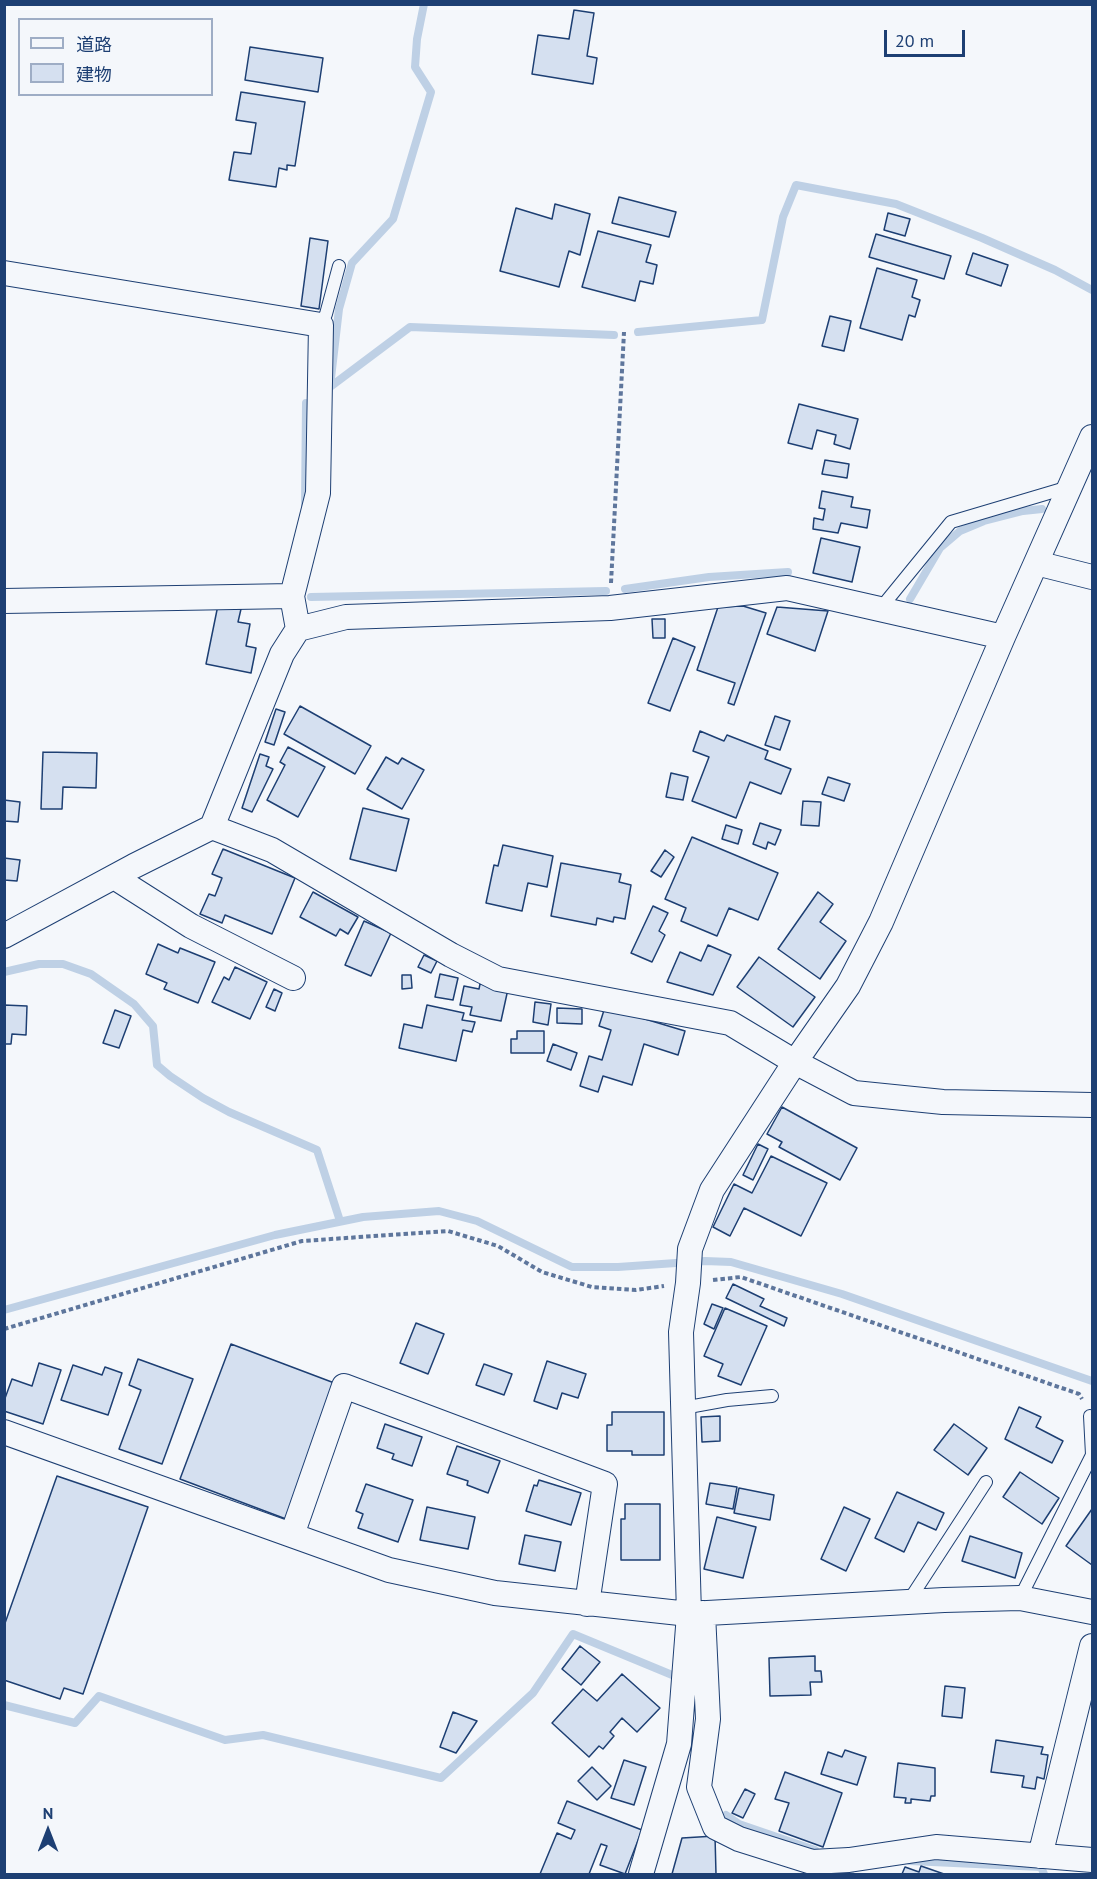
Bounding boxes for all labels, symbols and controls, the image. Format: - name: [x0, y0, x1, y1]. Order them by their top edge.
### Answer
- legend: [18, 18, 213, 96]
- scale bar: [887, 18, 968, 56]
- text: 20 m: [895, 29, 934, 52]
- text: 道路: [76, 33, 112, 56]
- text: 建物: [76, 63, 112, 86]
- north arrow: [18, 1801, 78, 1861]
- text: N: [43, 1803, 53, 1823]

